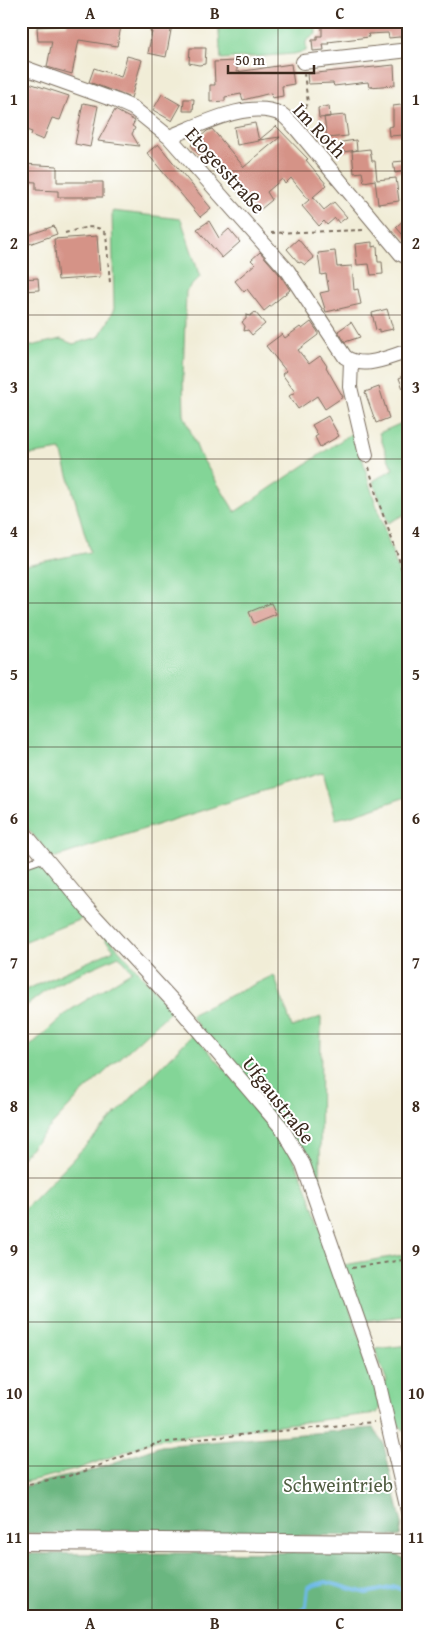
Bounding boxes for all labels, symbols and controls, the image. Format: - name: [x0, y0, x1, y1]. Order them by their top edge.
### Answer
- text: A: [85, 1, 96, 25]
- text: B: [210, 1, 220, 25]
- text: C: [335, 1, 345, 25]
- scale bar: [228, 42, 314, 74]
- text: 50 m: [235, 49, 266, 70]
- text: 1: [10, 87, 18, 111]
- text: 1: [412, 87, 420, 111]
- street label: Im Roth: [287, 96, 353, 164]
- street label: Etogesstraße: [179, 120, 273, 220]
- text: 2: [10, 231, 18, 255]
- text: 2: [412, 231, 420, 255]
- text: 3: [10, 375, 18, 399]
- text: 3: [412, 375, 420, 399]
- text: 4: [10, 519, 18, 543]
- text: 4: [412, 519, 420, 543]
- text: 5: [10, 662, 18, 686]
- text: 5: [412, 662, 420, 686]
- text: 6: [10, 806, 18, 830]
- text: 6: [412, 806, 420, 830]
- text: 7: [10, 950, 18, 974]
- text: 7: [412, 950, 420, 974]
- street label: Ufgaustraße: [236, 1050, 322, 1150]
- text: 8: [10, 1094, 18, 1118]
- text: 8: [412, 1094, 420, 1118]
- text: 9: [10, 1238, 18, 1262]
- text: 9: [412, 1238, 420, 1262]
- text: 10: [6, 1381, 22, 1405]
- text: 10: [408, 1381, 424, 1405]
- park label: Schweintrieb: [283, 1470, 393, 1499]
- text: 11: [6, 1525, 22, 1549]
- text: 11: [408, 1525, 424, 1549]
- text: A: [85, 1611, 96, 1635]
- text: B: [210, 1611, 220, 1635]
- text: C: [335, 1611, 345, 1635]

